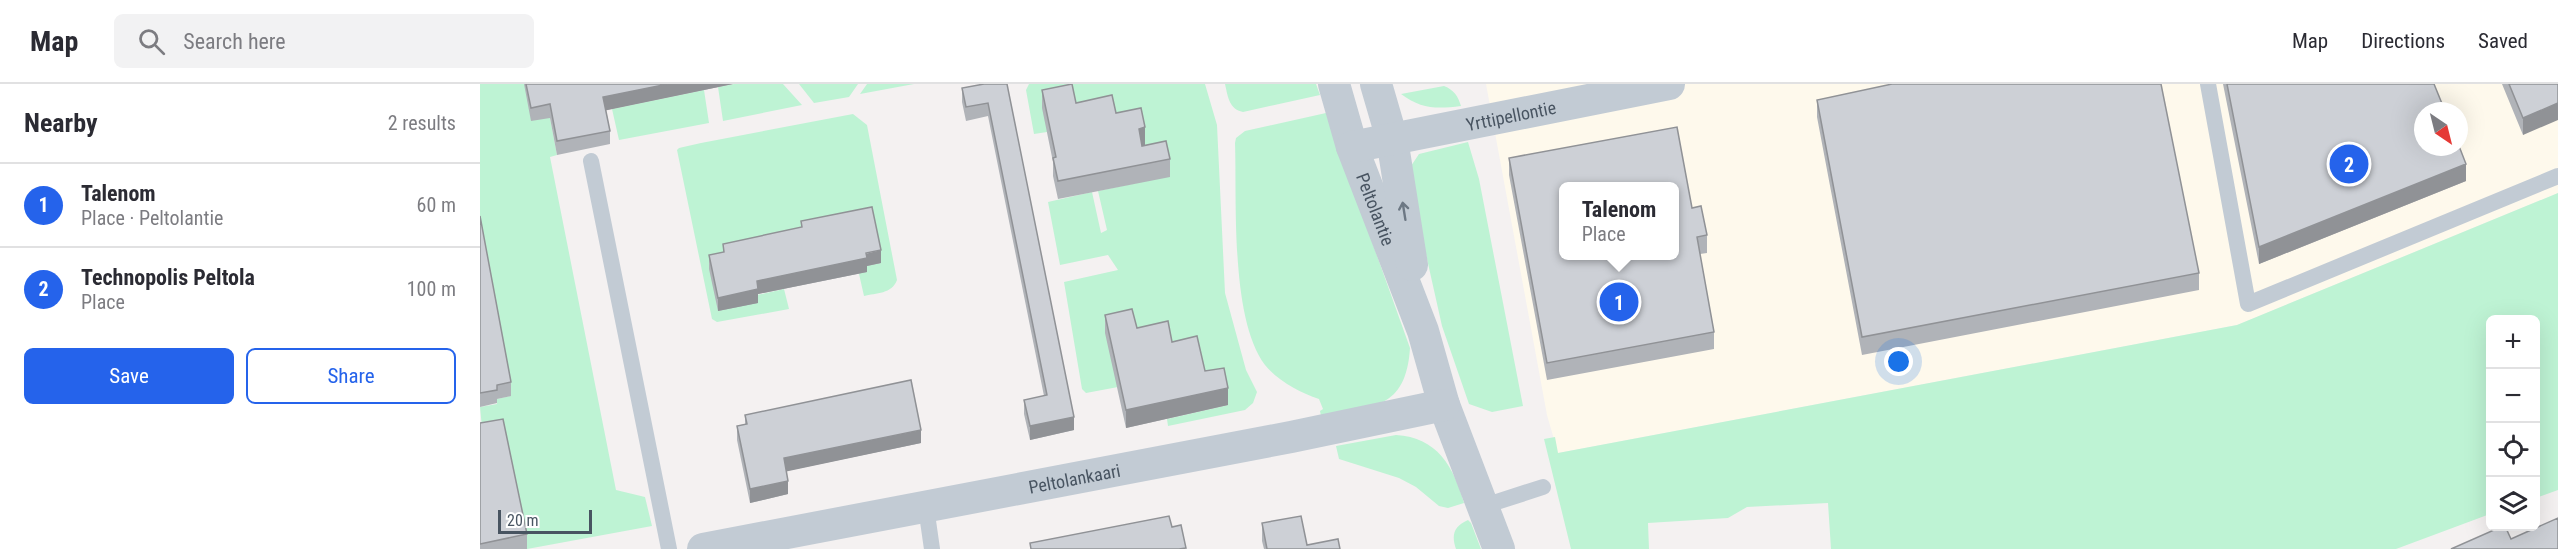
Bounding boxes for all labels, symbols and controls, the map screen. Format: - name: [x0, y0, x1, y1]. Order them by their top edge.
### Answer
- search box: [114, 14, 534, 68]
- text: Map: [30, 25, 78, 58]
- icon: search: [135, 25, 168, 58]
- text: Search here: [183, 29, 286, 54]
- text: Map: [2292, 29, 2328, 53]
- text: Directions: [2361, 29, 2445, 53]
- text: Saved: [2478, 29, 2528, 53]
- street label: Yrttipellontie: [1464, 96, 1558, 135]
- north arrow: [2414, 102, 2468, 156]
- text: Nearby: [24, 108, 98, 138]
- text: 2 results: [388, 111, 456, 135]
- pin: 2: [2330, 142, 2368, 187]
- street label: Peltolantie: [1352, 170, 1399, 248]
- text: Talenom: [81, 181, 156, 206]
- popup: [1559, 182, 1679, 260]
- text: 1: [38, 193, 49, 217]
- text: 60 m: [417, 193, 456, 217]
- text: Talenom: [1582, 197, 1656, 222]
- one-way arrow: [1398, 202, 1409, 221]
- text: Place · Peltolantie: [81, 206, 223, 230]
- text: Place: [1582, 222, 1626, 246]
- text: Technopolis Peltola: [81, 265, 255, 290]
- text: 2: [38, 277, 49, 301]
- text: 100 m: [407, 277, 456, 301]
- pin: 1: [1600, 280, 1638, 324]
- text: Place: [81, 290, 125, 314]
- map controls: [2486, 315, 2540, 531]
- button: +: [2486, 315, 2540, 369]
- your location: [1884, 347, 1913, 376]
- button: Save: [24, 348, 234, 404]
- button: Share: [246, 348, 456, 404]
- button: −: [2486, 369, 2540, 423]
- button: locate: [2486, 423, 2540, 477]
- street label: Peltolankaari: [1027, 459, 1122, 497]
- button: layers: [2486, 477, 2540, 531]
- scale bar: [498, 507, 592, 534]
- text: 20 m: [507, 511, 539, 530]

